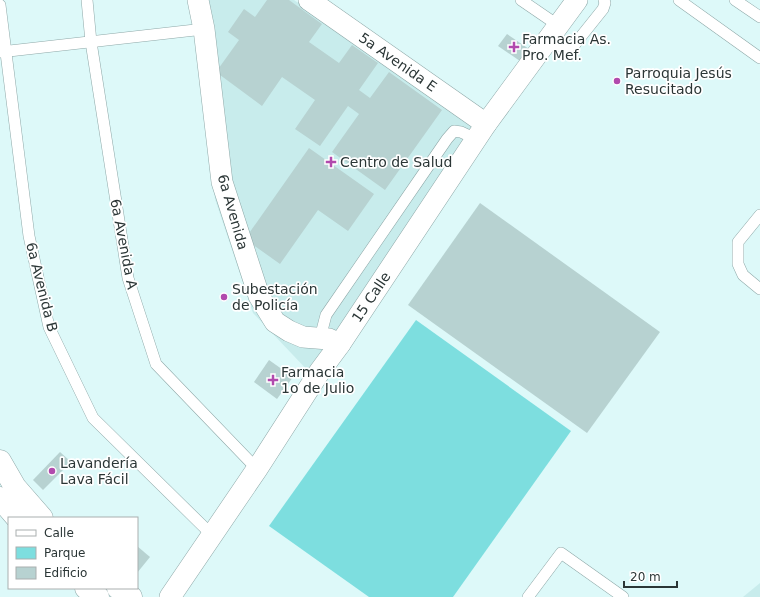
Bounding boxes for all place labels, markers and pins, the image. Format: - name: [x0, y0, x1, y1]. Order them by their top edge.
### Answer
- place label: Farmacia As. Pro. Mef.: [522, 31, 611, 63]
- marker: Farmacia As. Pro. Mef.: [509, 42, 519, 52]
- place label: Parroquia Jesús Resucitado: [625, 65, 732, 97]
- marker: Parroquia Jesús Resucitado: [612, 76, 622, 86]
- place label: Centro de Salud: [340, 154, 452, 170]
- marker: Centro de Salud: [325, 156, 337, 168]
- place label: Subestación de Policía: [232, 281, 318, 313]
- marker: Subestación de Policía: [219, 292, 229, 302]
- place label: Farmacia 1o de Julio: [281, 364, 354, 396]
- marker: Farmacia 1o de Julio: [268, 375, 278, 385]
- place label: Lavandería Lava Fácil: [60, 455, 138, 487]
- marker: Lavandería Lava Fácil: [47, 466, 57, 476]

